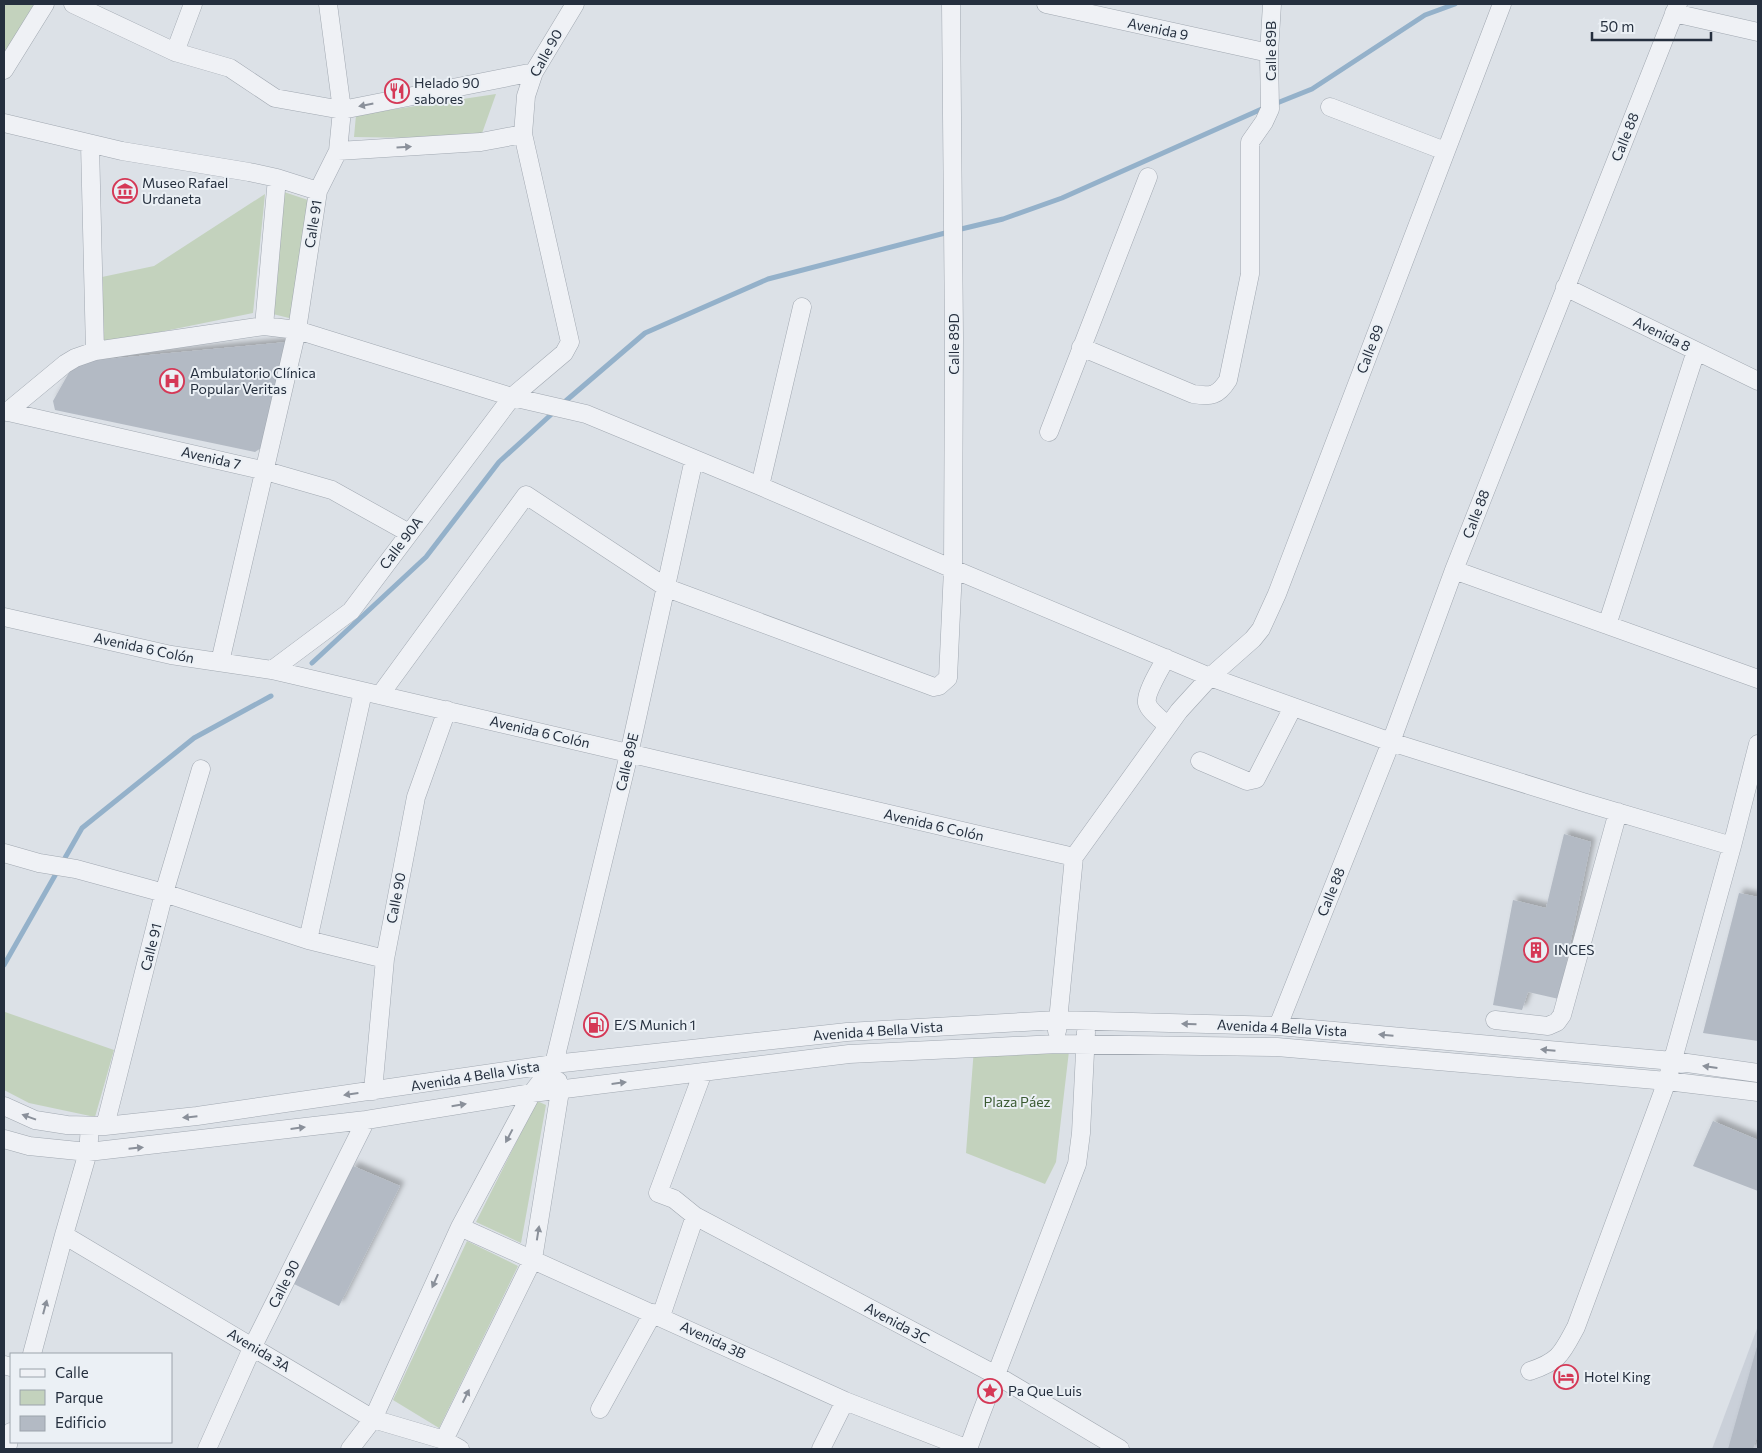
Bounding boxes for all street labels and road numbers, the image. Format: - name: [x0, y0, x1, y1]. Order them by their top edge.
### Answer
- street label: Avenida 9: [1126, 14, 1190, 43]
- street label: Calle 89B: [1262, 21, 1279, 81]
- street label: Calle 90: [526, 26, 566, 80]
- street label: Calle 88: [1607, 110, 1642, 164]
- street label: Calle 91: [300, 199, 325, 249]
- street label: Avenida 8: [1631, 312, 1694, 355]
- street label: Calle 89D: [945, 313, 962, 375]
- street label: Calle 89: [1352, 322, 1387, 376]
- street label: Avenida 7: [180, 442, 243, 473]
- street label: Calle 88: [1458, 487, 1493, 541]
- street label: Calle 90A: [375, 513, 426, 572]
- street label: Avenida 6 Colón: [92, 629, 196, 666]
- street label: Avenida 6 Colón: [488, 712, 592, 751]
- street label: Calle 89E: [612, 731, 641, 793]
- street label: Avenida 6 Colón: [882, 805, 986, 844]
- street label: Calle 88: [1313, 865, 1348, 919]
- street label: Calle 90: [382, 871, 409, 925]
- street label: Calle 91: [136, 921, 165, 973]
- street label: Avenida 4 Bella Vista: [1216, 1016, 1348, 1039]
- street label: Avenida 4 Bella Vista: [812, 1017, 944, 1044]
- street label: Avenida 4 Bella Vista: [409, 1057, 541, 1094]
- street label: Calle 90: [264, 1257, 303, 1311]
- street label: Avenida 3C: [862, 1298, 932, 1347]
- street label: Avenida 3B: [678, 1317, 749, 1362]
- street label: Avenida 3A: [225, 1324, 294, 1375]

